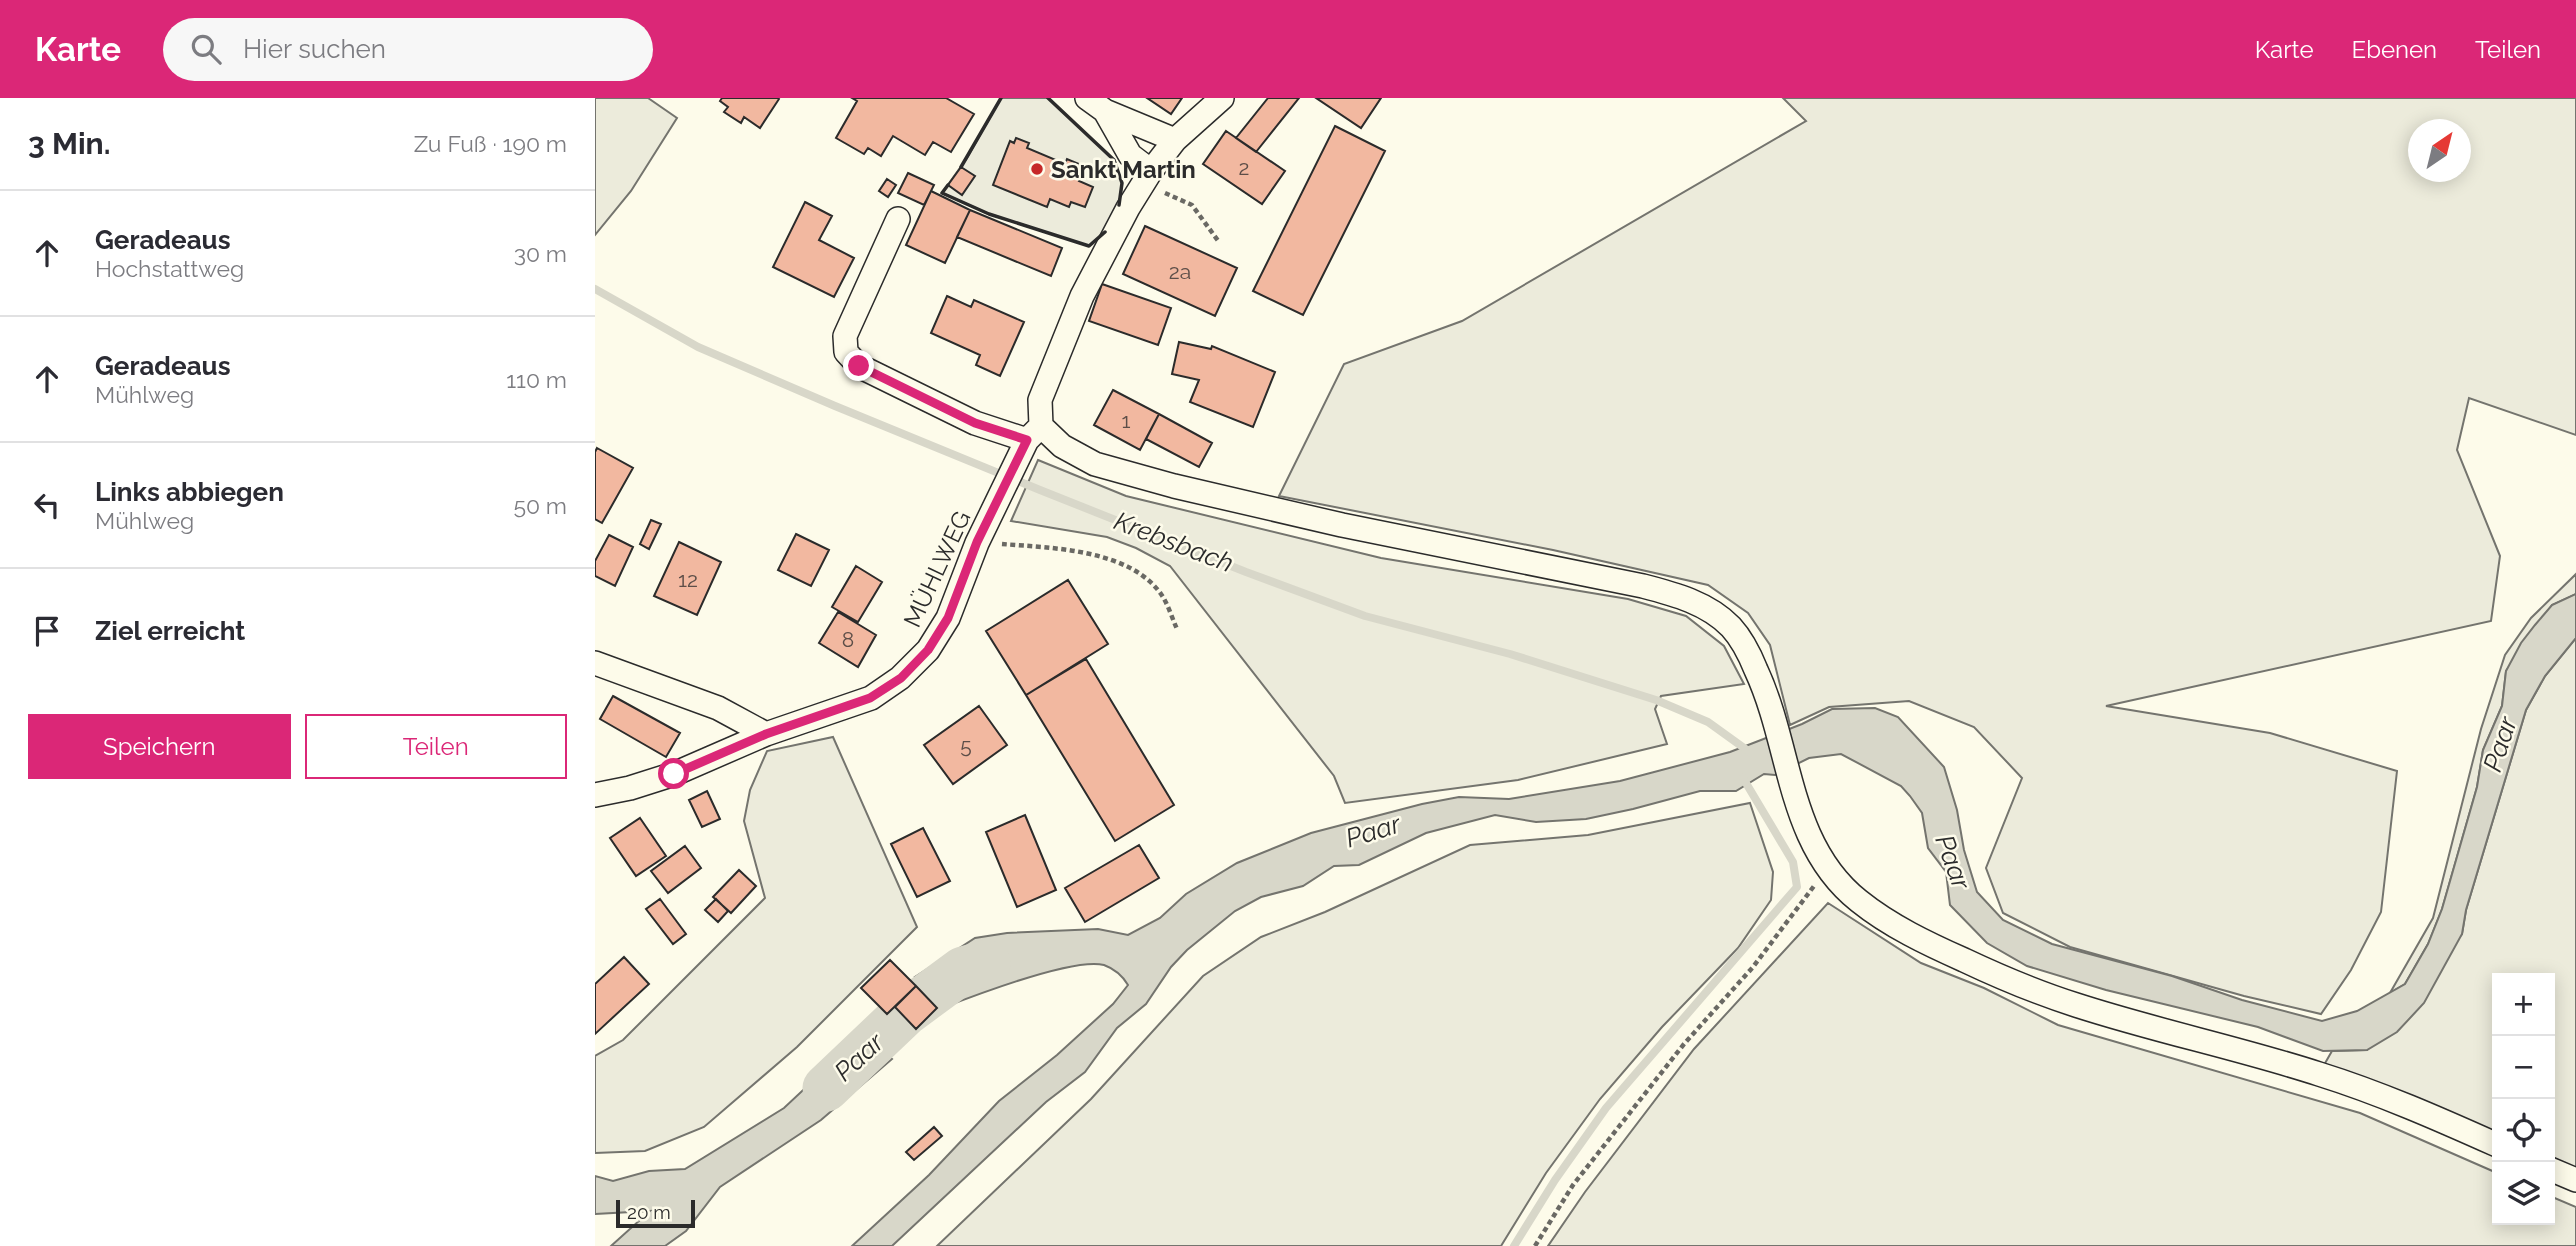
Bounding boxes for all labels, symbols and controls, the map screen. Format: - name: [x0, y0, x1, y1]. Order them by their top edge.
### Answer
- search box: [163, 18, 653, 81]
- text: Karte: [35, 30, 121, 69]
- icon: search: [187, 30, 225, 68]
- text: Hier suchen: [243, 34, 386, 64]
- text: Karte: [2255, 35, 2314, 64]
- text: Ebenen: [2352, 35, 2437, 64]
- text: Teilen: [2475, 35, 2541, 64]
- north arrow: [2408, 119, 2471, 182]
- text: 3 Min.: [28, 126, 110, 161]
- text: Zu Fuß · 190 m: [414, 130, 567, 157]
- place label: Sankt Martin: [1051, 155, 1196, 184]
- house number: 2: [1239, 155, 1249, 180]
- marker: Sankt Martin: [1029, 161, 1045, 177]
- text: Geradeaus: [95, 225, 231, 255]
- icon: ahead: [28, 234, 66, 272]
- text: 30 m: [514, 240, 567, 267]
- text: Hochstattweg: [95, 255, 244, 282]
- house number: 2a: [1169, 259, 1191, 284]
- route end: [843, 350, 874, 381]
- text: Geradeaus: [95, 351, 231, 381]
- icon: ahead: [28, 360, 66, 398]
- text: 110 m: [506, 366, 567, 393]
- text: Mühlweg: [95, 381, 194, 408]
- house number: 1: [1122, 408, 1131, 433]
- text: Links abbiegen: [95, 477, 284, 507]
- icon: left: [28, 486, 66, 524]
- text: 50 m: [513, 492, 567, 519]
- street label: MÜHLWEG: [897, 506, 977, 632]
- water label: Krebsbach: [1110, 506, 1238, 578]
- text: Mühlweg: [95, 507, 194, 534]
- house number: 12: [678, 567, 698, 592]
- icon: arrive: [28, 612, 66, 650]
- text: Ziel erreicht: [95, 616, 245, 646]
- house number: 8: [842, 627, 854, 652]
- water label: Paar: [2477, 712, 2523, 775]
- button: Speichern: [28, 714, 291, 779]
- button: Teilen: [305, 714, 567, 779]
- house number: 5: [960, 733, 972, 758]
- route start: [658, 758, 689, 789]
- water label: Paar: [1342, 808, 1405, 853]
- water label: Paar: [1929, 831, 1977, 894]
- map controls: [2492, 973, 2555, 1225]
- button: +: [2492, 973, 2555, 1036]
- water label: Paar: [828, 1026, 890, 1087]
- button: −: [2492, 1036, 2555, 1099]
- button: locate: [2492, 1099, 2555, 1162]
- button: layers: [2492, 1162, 2555, 1225]
- scale bar: [616, 1197, 695, 1229]
- text: 20 m: [627, 1201, 671, 1223]

